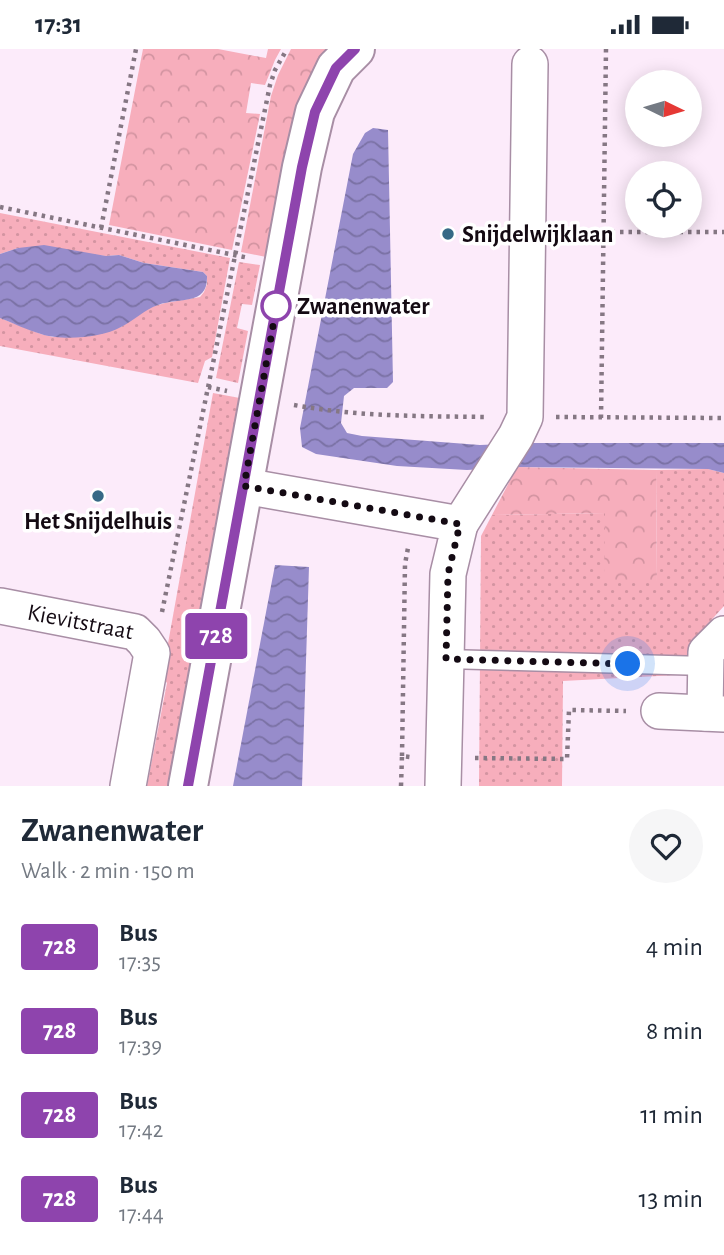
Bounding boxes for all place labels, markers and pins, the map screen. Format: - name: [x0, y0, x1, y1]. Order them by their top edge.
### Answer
- place label: Snijdelwijklaan: [462, 223, 613, 247]
- marker: Snijdelwijklaan: [440, 226, 456, 242]
- marker: Zwanenwater: [261, 291, 291, 321]
- place label: Zwanenwater: [297, 295, 430, 319]
- marker: Het Snijdelhuis: [90, 488, 106, 504]
- place label: Het Snijdelhuis: [24, 510, 172, 534]

